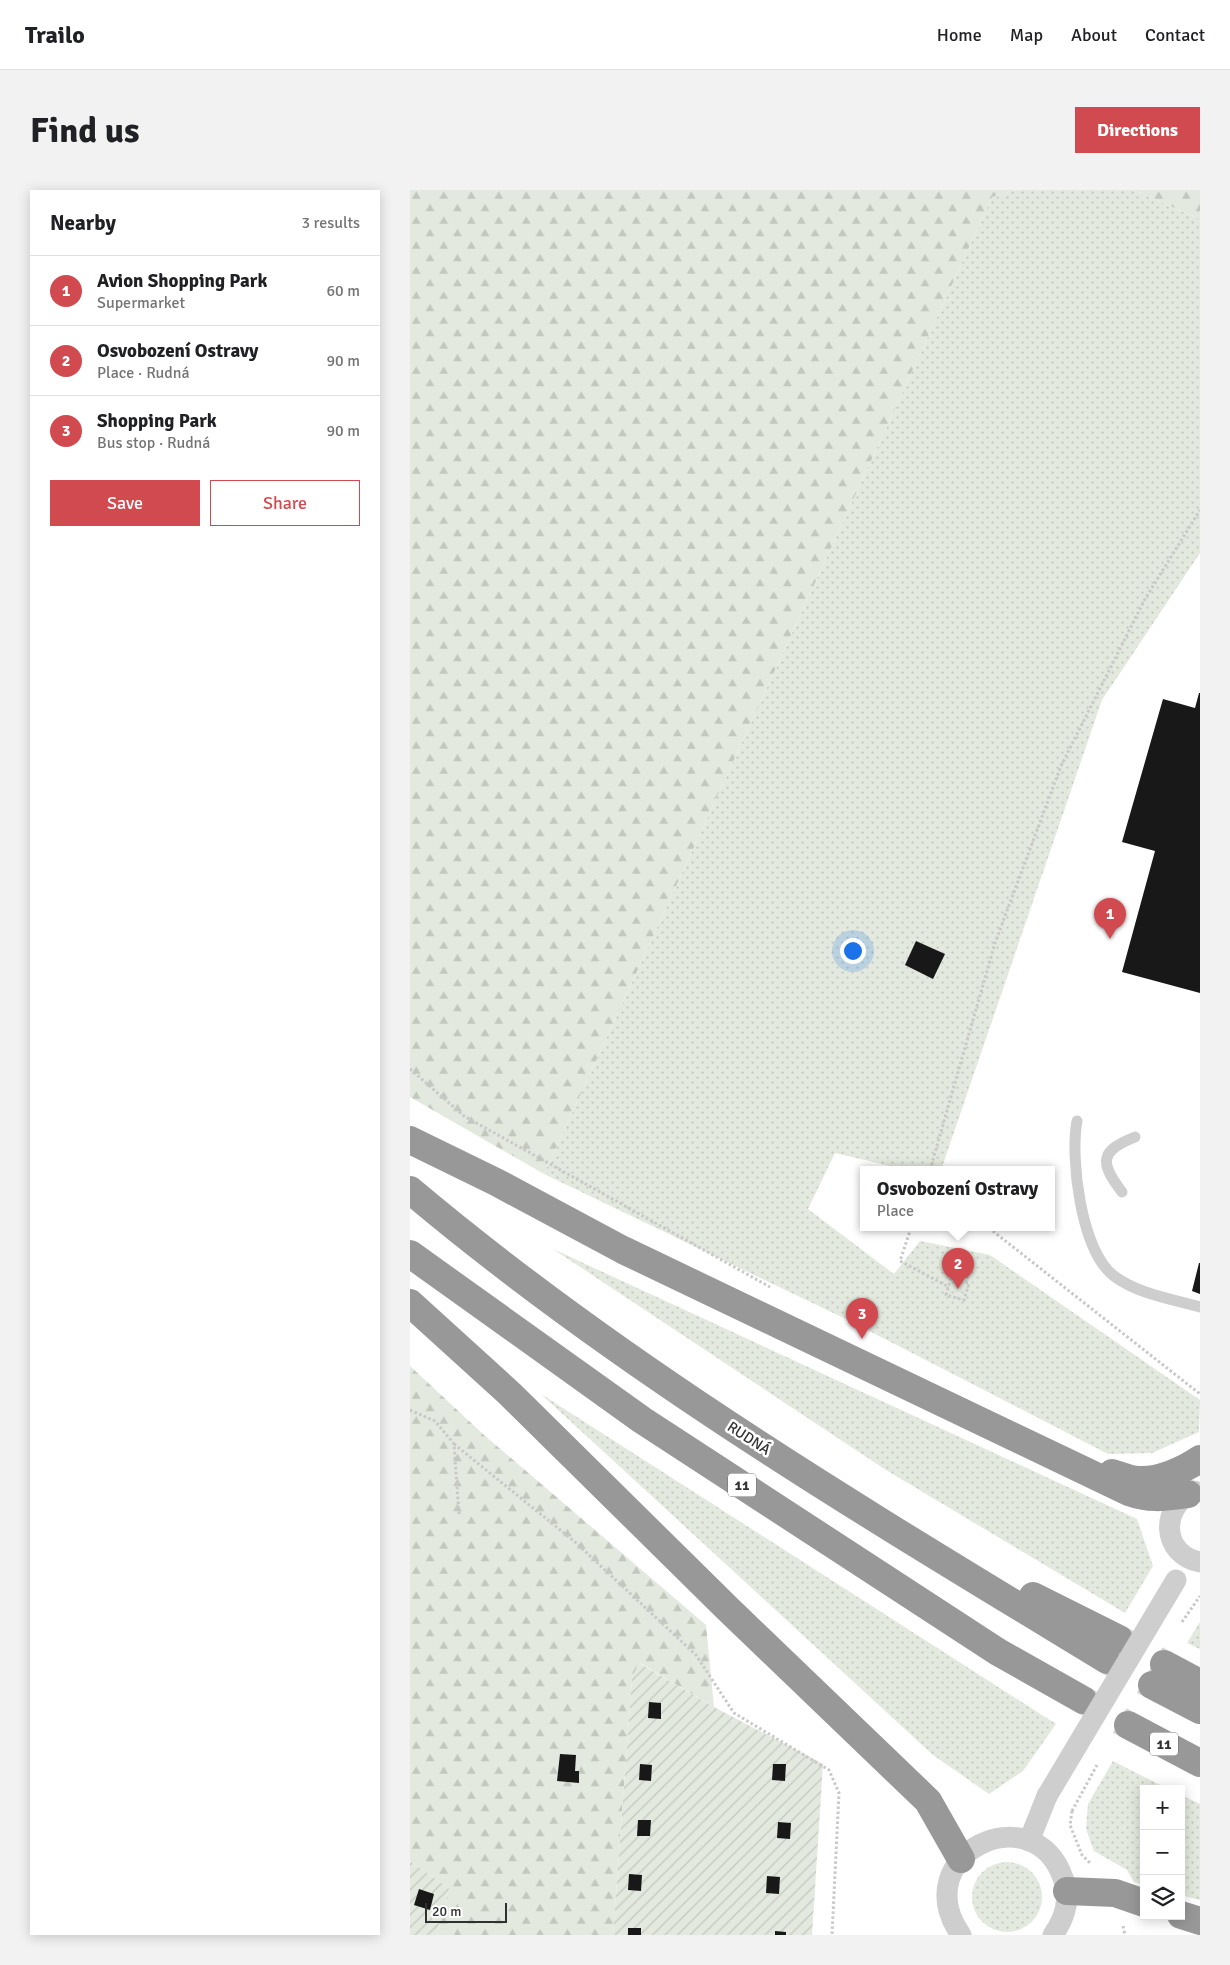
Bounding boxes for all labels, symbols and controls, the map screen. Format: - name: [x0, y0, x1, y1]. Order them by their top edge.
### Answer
- text: Trailo: [25, 20, 85, 50]
- text: Home: [937, 24, 982, 46]
- text: Map: [1010, 24, 1043, 46]
- text: About: [1071, 24, 1117, 46]
- text: Contact: [1145, 24, 1205, 46]
- button: Directions: [1075, 107, 1200, 153]
- text: Find us: [30, 109, 140, 152]
- text: Nearby: [50, 210, 116, 236]
- text: 3 results: [301, 213, 360, 233]
- text: Avion Shopping Park: [97, 269, 267, 293]
- text: 1: [62, 281, 70, 301]
- text: 60 m: [326, 281, 360, 301]
- text: Supermarket: [97, 293, 185, 313]
- text: Osvobození Ostravy: [97, 339, 258, 363]
- text: 2: [62, 351, 70, 371]
- text: 90 m: [326, 351, 360, 371]
- text: Place · Rudná: [97, 363, 190, 383]
- text: Shopping Park: [97, 409, 217, 433]
- text: 3: [62, 421, 70, 441]
- text: 90 m: [326, 421, 360, 441]
- text: Bus stop · Rudná: [97, 433, 210, 453]
- button: Save: [50, 480, 200, 526]
- button: Share: [210, 480, 360, 526]
- pin: 1: [1094, 898, 1126, 939]
- your location: [840, 938, 866, 964]
- popup: [860, 1166, 1055, 1231]
- text: Osvobození Ostravy: [877, 1177, 1038, 1201]
- text: Place: [877, 1201, 914, 1221]
- pin: 2: [942, 1248, 974, 1289]
- pin: 3: [846, 1298, 878, 1339]
- street label: RUDNÁ: [724, 1417, 775, 1459]
- road number: 11: [728, 1474, 756, 1496]
- road number: 11: [1150, 1732, 1178, 1756]
- map controls: [1140, 1785, 1185, 1920]
- button: +: [1140, 1785, 1185, 1830]
- button: −: [1140, 1830, 1185, 1875]
- button: layers: [1140, 1875, 1185, 1920]
- scale bar: [425, 1900, 508, 1923]
- text: 20 m: [432, 1903, 461, 1920]

